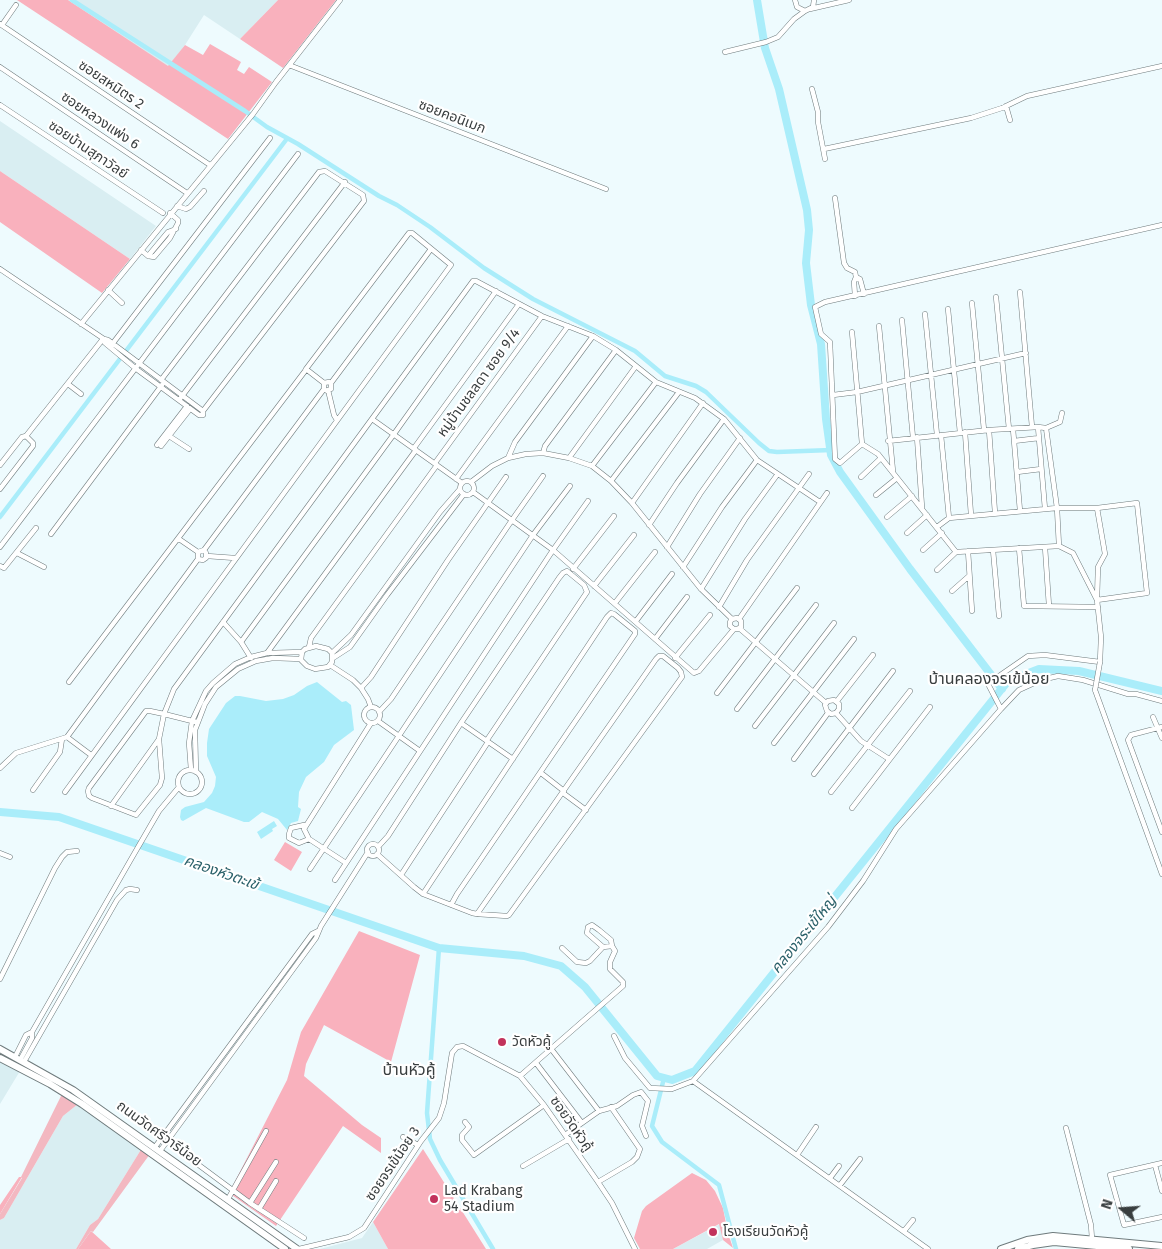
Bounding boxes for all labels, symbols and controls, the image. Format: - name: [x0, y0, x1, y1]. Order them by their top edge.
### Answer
- street label: ซอยสหมิตร 2: [75, 57, 147, 113]
- street label: ซอยหลวงแพ่ง 6: [58, 89, 142, 153]
- street label: ซอยคอนิเมก: [416, 97, 488, 137]
- street label: ซอยบ้านสุภาวัลย์: [45, 117, 131, 183]
- street label: หมู่บ้านชลลดา ซอย 9/4: [434, 326, 524, 440]
- district label: บ้านคลองจรเข้น้อย: [929, 670, 1049, 690]
- water label: คลองหัวตะเข้: [181, 852, 261, 894]
- water label: คลองจระเข้ใหญ่: [767, 893, 841, 977]
- place label: วัดหัวคู้: [512, 1034, 551, 1050]
- marker: วัดหัวคู้: [496, 1036, 508, 1048]
- district label: บ้านหัวคู้: [382, 1061, 436, 1081]
- street label: ซอยวัดหัวคู้: [546, 1093, 596, 1155]
- street label: ถนนวัดศรีวารีน้อย: [113, 1098, 205, 1170]
- street label: ซอยจรเข้น้อย 3: [362, 1124, 424, 1204]
- place label: Lad Krabang 54 Stadium: [444, 1183, 523, 1216]
- north arrow: [1097, 1184, 1147, 1234]
- marker: Lad Krabang 54 Stadium: [428, 1193, 440, 1205]
- text: N: [1098, 1197, 1117, 1211]
- place label: โรงเรียนวัดหัวคู้: [723, 1224, 808, 1240]
- marker: โรงเรียนวัดหัวคู้: [707, 1226, 719, 1238]

